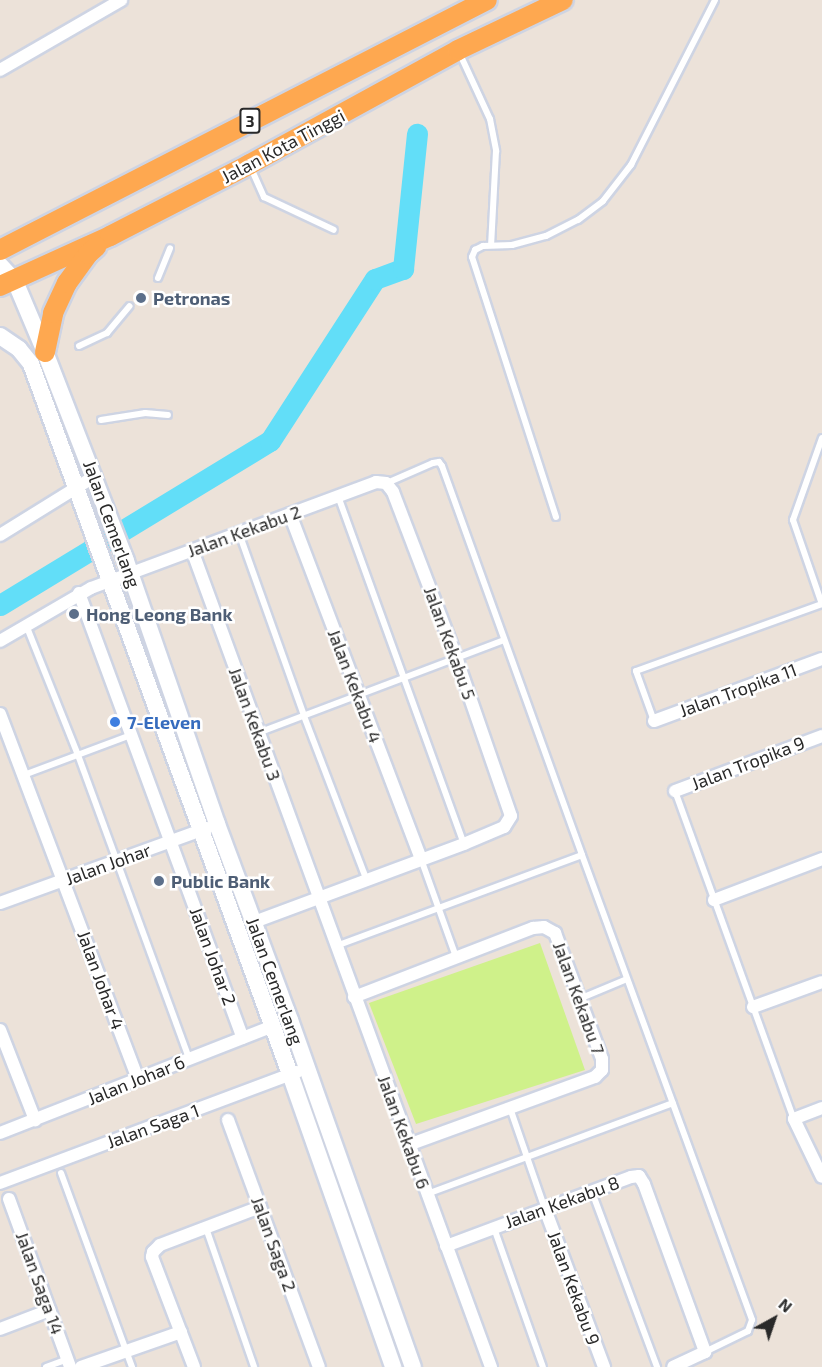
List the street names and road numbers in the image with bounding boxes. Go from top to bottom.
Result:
street label: Jalan Kota Tinggi [217,104,349,188]
road number: 3 [238,108,262,134]
street label: Jalan Cemerlang [79,457,145,591]
street label: Jalan Kekabu 2 [184,500,304,562]
street label: Jalan Kekabu 5 [420,583,480,703]
street label: Jalan Kekabu 4 [323,626,387,746]
street label: Jalan Tropika 11 [676,659,800,721]
street label: Jalan Kekabu 3 [224,664,286,784]
street label: Jalan Tropika 9 [688,731,808,795]
street label: Jalan Johar [62,839,154,889]
street label: Jalan Johar 2 [185,904,241,1008]
street label: Jalan Cemerlang [242,914,308,1048]
street label: Jalan Johar 4 [73,927,129,1033]
street label: Jalan Kekabu 7 [549,939,609,1057]
street label: Jalan Johar 6 [84,1051,188,1109]
street label: Jalan Kekabu 6 [373,1072,435,1192]
street label: Jalan Saga 1 [104,1099,202,1153]
street label: Jalan Kekabu 8 [502,1171,622,1233]
street label: Jalan Saga 2 [247,1193,301,1295]
street label: Jalan Kekabu 9 [543,1228,605,1348]
street label: Jalan Saga 14 [11,1229,69,1337]

